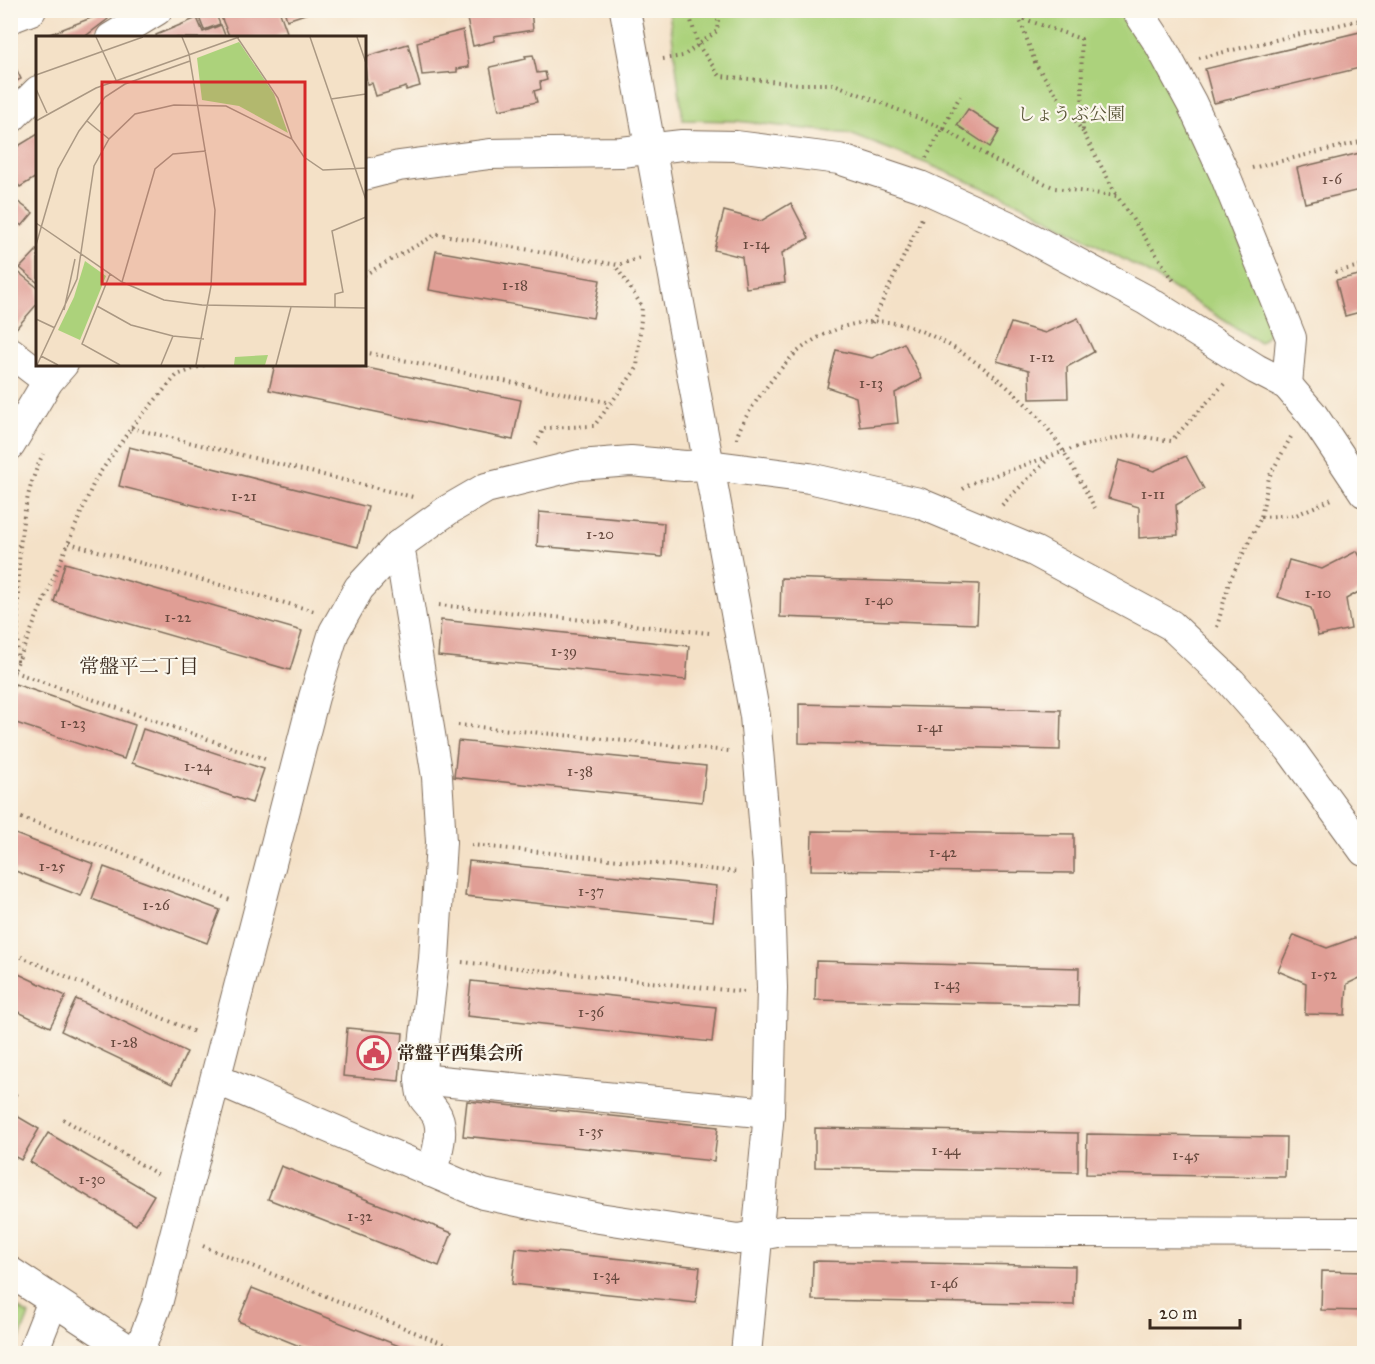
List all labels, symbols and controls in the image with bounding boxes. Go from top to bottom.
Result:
inset map [36,36,366,366]
park label: しょうぶ公園 [1017,103,1125,125]
house number: 1-6 [1322,170,1343,188]
house number: 1-14 [743,235,770,253]
house number: 1-18 [502,276,528,294]
house number: 1-12 [1029,348,1055,366]
house number: 1-13 [859,374,883,392]
house number: 1-11 [1141,485,1165,503]
house number: 1-21 [231,487,257,505]
house number: 1-20 [586,525,614,543]
house number: 1-10 [1305,584,1331,602]
house number: 1-40 [864,591,894,609]
house number: 1-22 [165,608,192,626]
house number: 1-39 [551,642,577,660]
district label: 常盤平二丁目 [79,654,199,678]
house number: 1-23 [60,714,86,732]
house number: 1-41 [917,718,943,736]
house number: 1-24 [184,757,213,775]
house number: 1-38 [567,762,593,780]
house number: 1-42 [929,843,958,861]
house number: 1-25 [39,857,65,875]
house number: 1-37 [578,882,604,900]
house number: 1-26 [142,896,171,914]
house number: 1-52 [1311,965,1338,983]
house number: 1-43 [934,975,960,993]
house number: 1-36 [578,1003,605,1021]
house number: 1-28 [110,1033,138,1051]
public building icon: 常盤平西集会所 [356,1035,392,1071]
place label: 常盤平西集会所 [397,1042,523,1064]
house number: 1-35 [578,1122,604,1140]
house number: 1-44 [932,1141,961,1159]
house number: 1-45 [1172,1146,1200,1164]
house number: 1-30 [79,1170,105,1188]
house number: 1-32 [347,1207,373,1225]
house number: 1-34 [593,1266,620,1284]
house number: 1-46 [930,1274,959,1292]
scale bar [1150,1292,1240,1330]
text: 20 m [1159,1302,1197,1324]

